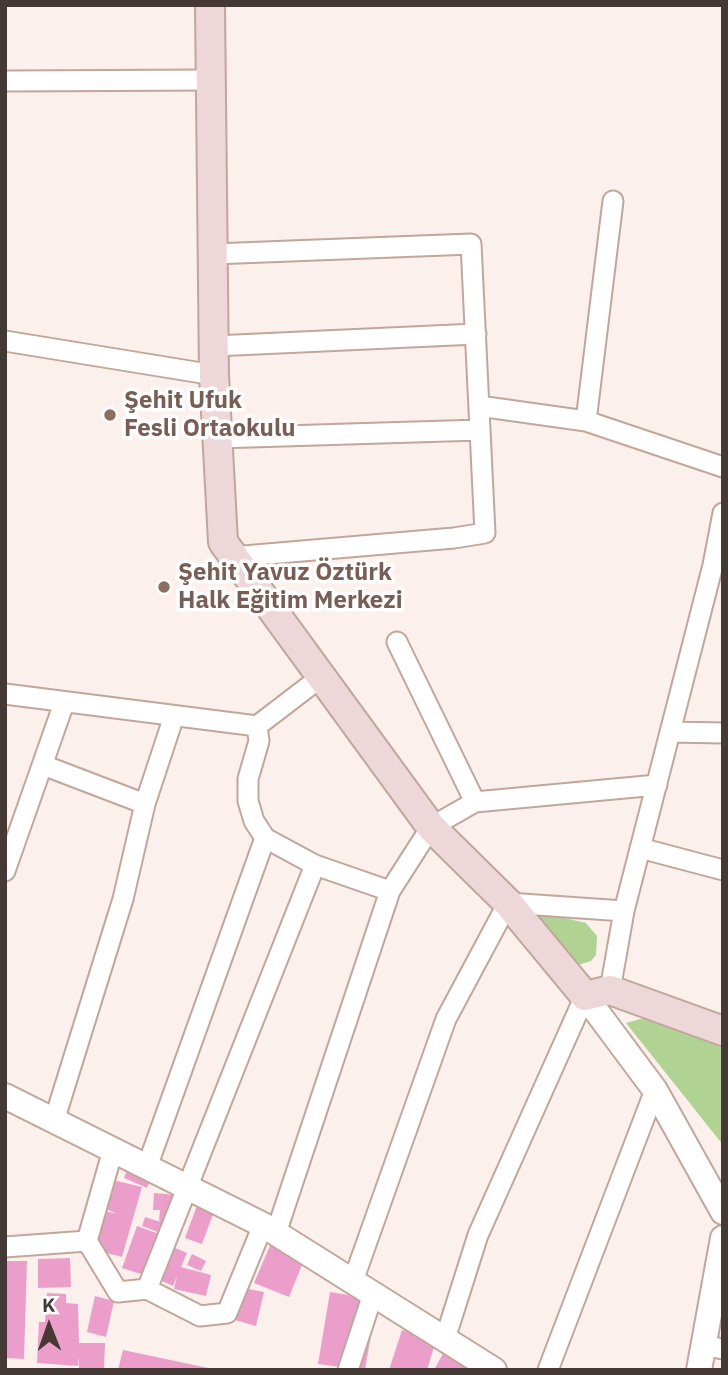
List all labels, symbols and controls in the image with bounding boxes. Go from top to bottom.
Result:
place label: Şehit Ufuk Fesli Ortaokulu [124,387,295,443]
marker: Şehit Ufuk Fesli Ortaokulu [102,407,118,423]
place label: Şehit Yavuz Öztürk Halk Eğitim Merkezi [178,559,402,615]
marker: Şehit Yavuz Öztürk Halk Eğitim Merkezi [156,579,172,595]
north arrow [14,1291,84,1361]
text: K [42,1293,55,1317]

